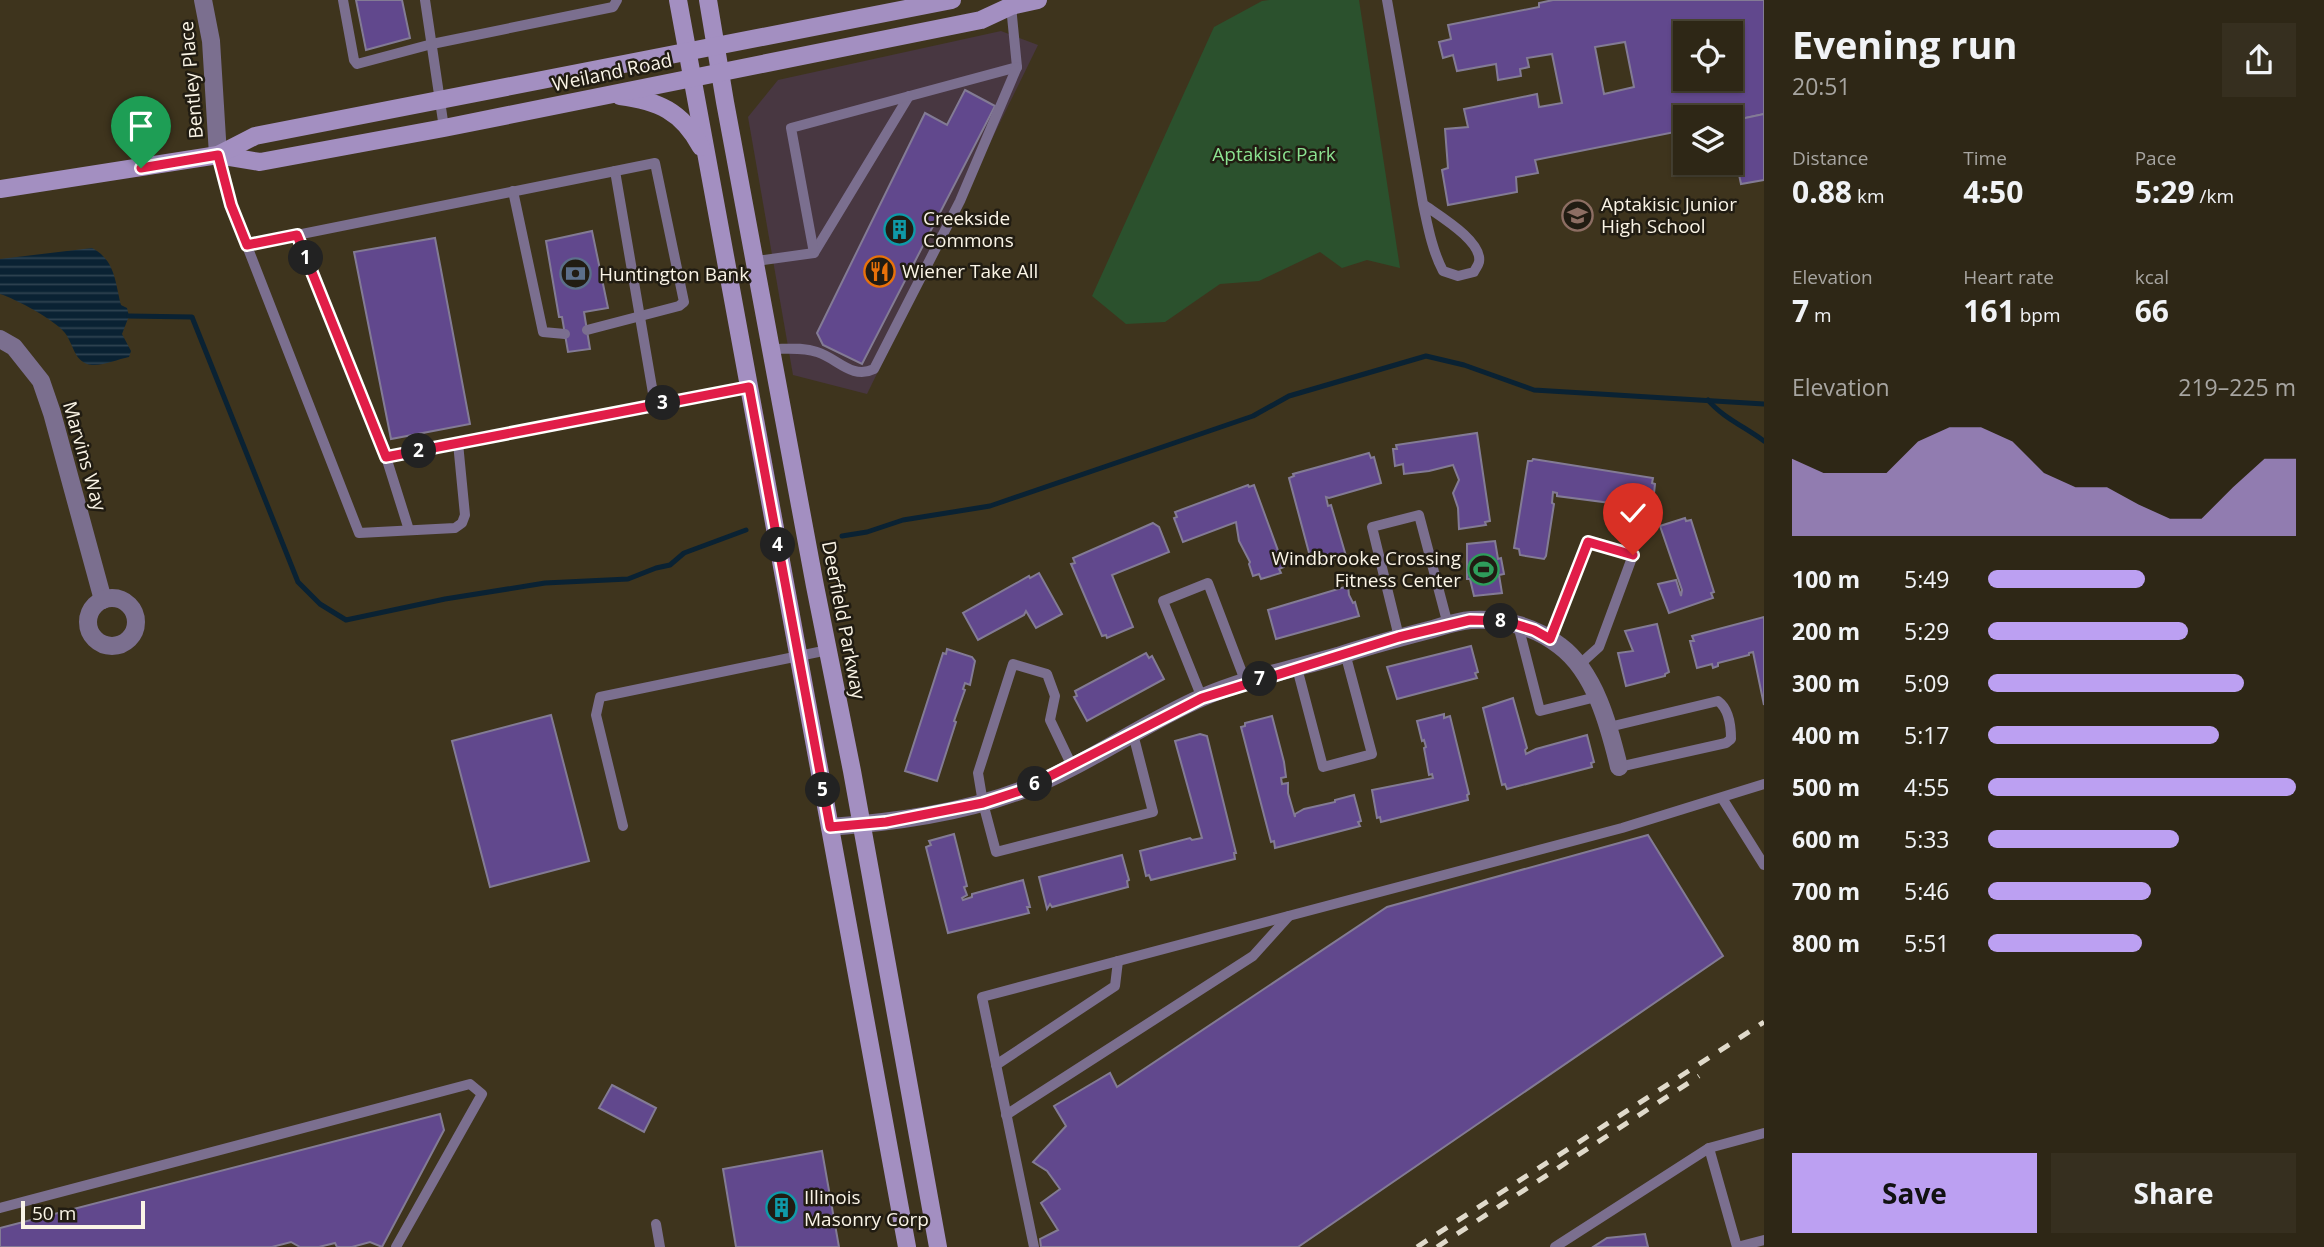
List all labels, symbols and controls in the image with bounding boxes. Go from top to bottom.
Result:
text: Evening run [1792,18,2017,70]
street label: Bentley Place [173,20,209,140]
map controls [1673,21,1743,175]
button: locate [1673,21,1743,91]
button: share [2222,23,2296,97]
street label: Weiland Road [550,47,674,97]
text: 20:51 [1792,70,1851,102]
pin [111,96,171,168]
button: layers [1673,105,1743,175]
icon: arrive [122,107,160,145]
park label: Aptakisic Park [1212,141,1336,167]
text: Distance [1792,145,1868,171]
text: Time [1963,145,2007,171]
text: Pace [2135,145,2176,171]
text: 0.88 [1792,171,1852,212]
text: 4:50 [1963,171,2023,212]
text: 5:29 [2135,171,2195,212]
text: km [1852,183,1885,209]
text: /km [2195,183,2234,209]
place label: Aptakisic Junior High School [1601,191,1737,239]
school or university icon: Aptakisic Junior High School [1561,198,1595,232]
place label: Creekside Commons [923,205,1014,253]
building icon: Creekside Commons [883,212,917,246]
pin: 1 [288,240,324,276]
text: 1 [300,244,311,270]
restaurant icon: Wiener Take All [862,254,896,288]
bank icon: Huntington Bank [559,257,593,291]
place label: Wiener Take All [902,258,1038,284]
place label: Huntington Bank [599,261,749,287]
text: Elevation [1792,264,1873,290]
text: Heart rate [1963,264,2054,290]
text: kcal [2135,264,2169,290]
text: 7 [1792,290,1809,331]
text: 161 [1963,290,2015,331]
text: 66 [2135,290,2169,331]
text: m [1809,302,1832,328]
text: bpm [2015,302,2061,328]
text: Elevation [1792,371,1890,403]
text: 219–225 m [2178,371,2296,403]
pin: 3 [646,386,680,420]
text: 3 [657,389,668,415]
street label: Marvins Way [57,398,113,514]
pin: 2 [402,434,436,468]
text: 2 [413,437,424,463]
pin [1603,483,1663,555]
icon: check [1614,494,1652,532]
pin: 4 [760,528,796,562]
text: 4 [772,531,783,557]
street label: Deerfield Parkway [816,539,872,702]
place label: Windbrooke Crossing Fitness Center [1272,545,1461,593]
sports icon: Windbrooke Crossing Fitness Center [1467,552,1501,586]
text: 100 m [1792,563,1860,595]
text: 5:49 [1904,563,1950,595]
pin: 8 [1484,604,1518,638]
text: 8 [1495,607,1506,633]
text: 200 m [1792,615,1860,647]
text: 5:29 [1904,615,1950,647]
pin: 7 [1242,662,1278,696]
text: 7 [1254,665,1265,691]
text: 300 m [1792,667,1860,699]
text: 5:09 [1904,667,1950,699]
text: 400 m [1792,719,1860,751]
text: 5:17 [1904,719,1950,751]
pin: 6 [1018,766,1052,802]
text: 6 [1029,770,1040,796]
text: 500 m [1792,771,1860,803]
text: 4:55 [1904,771,1950,803]
pin: 5 [806,772,840,808]
text: 5 [817,776,828,802]
text: 600 m [1792,823,1860,855]
text: 5:33 [1904,823,1950,855]
text: 700 m [1792,875,1860,907]
text: 5:46 [1904,875,1950,907]
text: 800 m [1792,927,1860,959]
text: 5:51 [1904,927,1950,959]
button: Save [1792,1153,2037,1233]
button: Share [2051,1153,2296,1233]
place label: Illinois Masonry Corp [804,1184,929,1232]
building icon: Illinois Masonry Corp [764,1191,798,1225]
scale bar [21,1198,145,1230]
text: 50 m [32,1200,76,1226]

